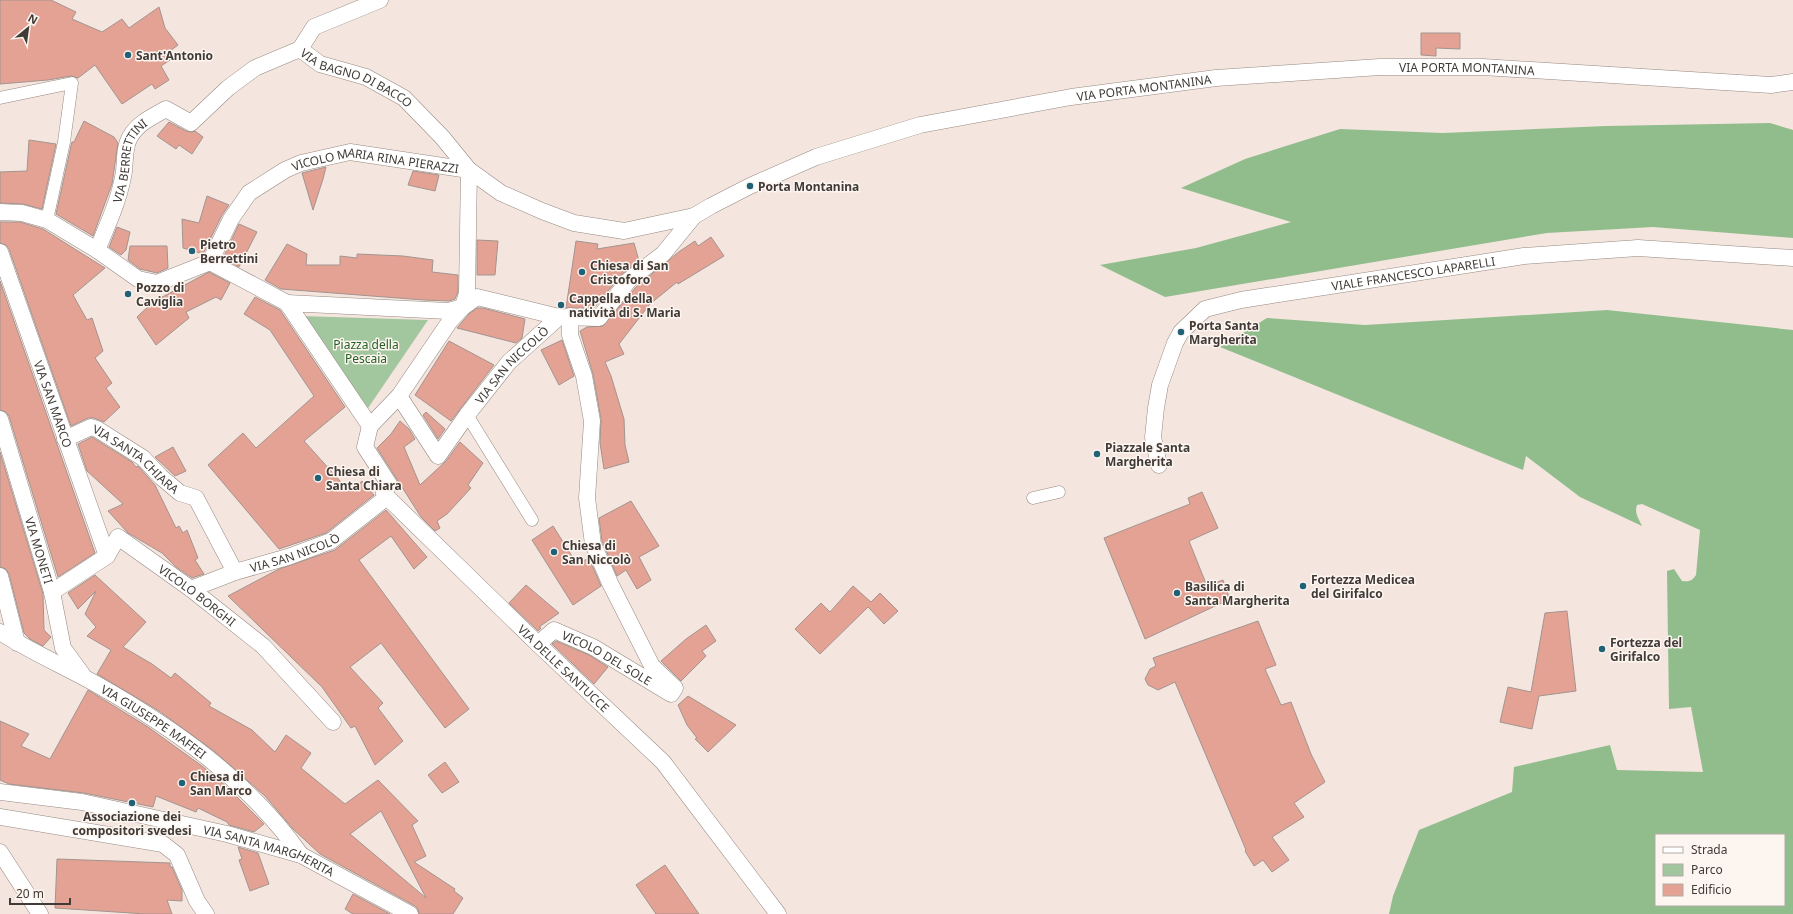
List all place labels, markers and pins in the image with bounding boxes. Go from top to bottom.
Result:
place label: Sant'Antonio [136,47,213,64]
marker: Sant'Antonio [123,50,133,60]
place label: Porta Montanina [758,178,859,195]
marker: Porta Montanina [745,181,755,191]
place label: Pietro Berrettini [200,236,258,267]
marker: Pietro Berrettini [187,246,197,256]
place label: Chiesa di San Cristoforo [590,257,668,288]
marker: Chiesa di San Cristoforo [577,267,587,277]
place label: Pozzo di Caviglia [136,279,184,310]
marker: Pozzo di Caviglia [123,289,133,299]
place label: Cappella della natività di S. Maria [569,290,681,321]
marker: Cappella della natività di S. Maria [556,300,566,310]
place label: Porta Santa Margherita [1189,317,1259,348]
marker: Porta Santa Margherita [1176,327,1186,337]
place label: Piazzale Santa Margherita [1105,439,1190,470]
marker: Piazzale Santa Margherita [1092,449,1102,459]
place label: Chiesa di Santa Chiara [326,463,402,494]
marker: Chiesa di Santa Chiara [313,473,323,483]
place label: Chiesa di San Niccolò [562,537,631,568]
marker: Chiesa di San Niccolò [549,547,559,557]
place label: Fortezza Medicea del Girifalco [1311,571,1415,602]
place label: Basilica di Santa Margherita [1185,578,1290,609]
marker: Fortezza Medicea del Girifalco [1298,581,1308,591]
marker: Basilica di Santa Margherita [1172,588,1182,598]
place label: Fortezza del Girifalco [1610,634,1682,665]
marker: Fortezza del Girifalco [1597,644,1607,654]
place label: Chiesa di San Marco [190,768,252,799]
marker: Chiesa di San Marco [177,778,187,788]
marker: Associazione dei compositori svedesi [127,798,137,808]
place label: Associazione dei compositori svedesi [72,808,192,839]

